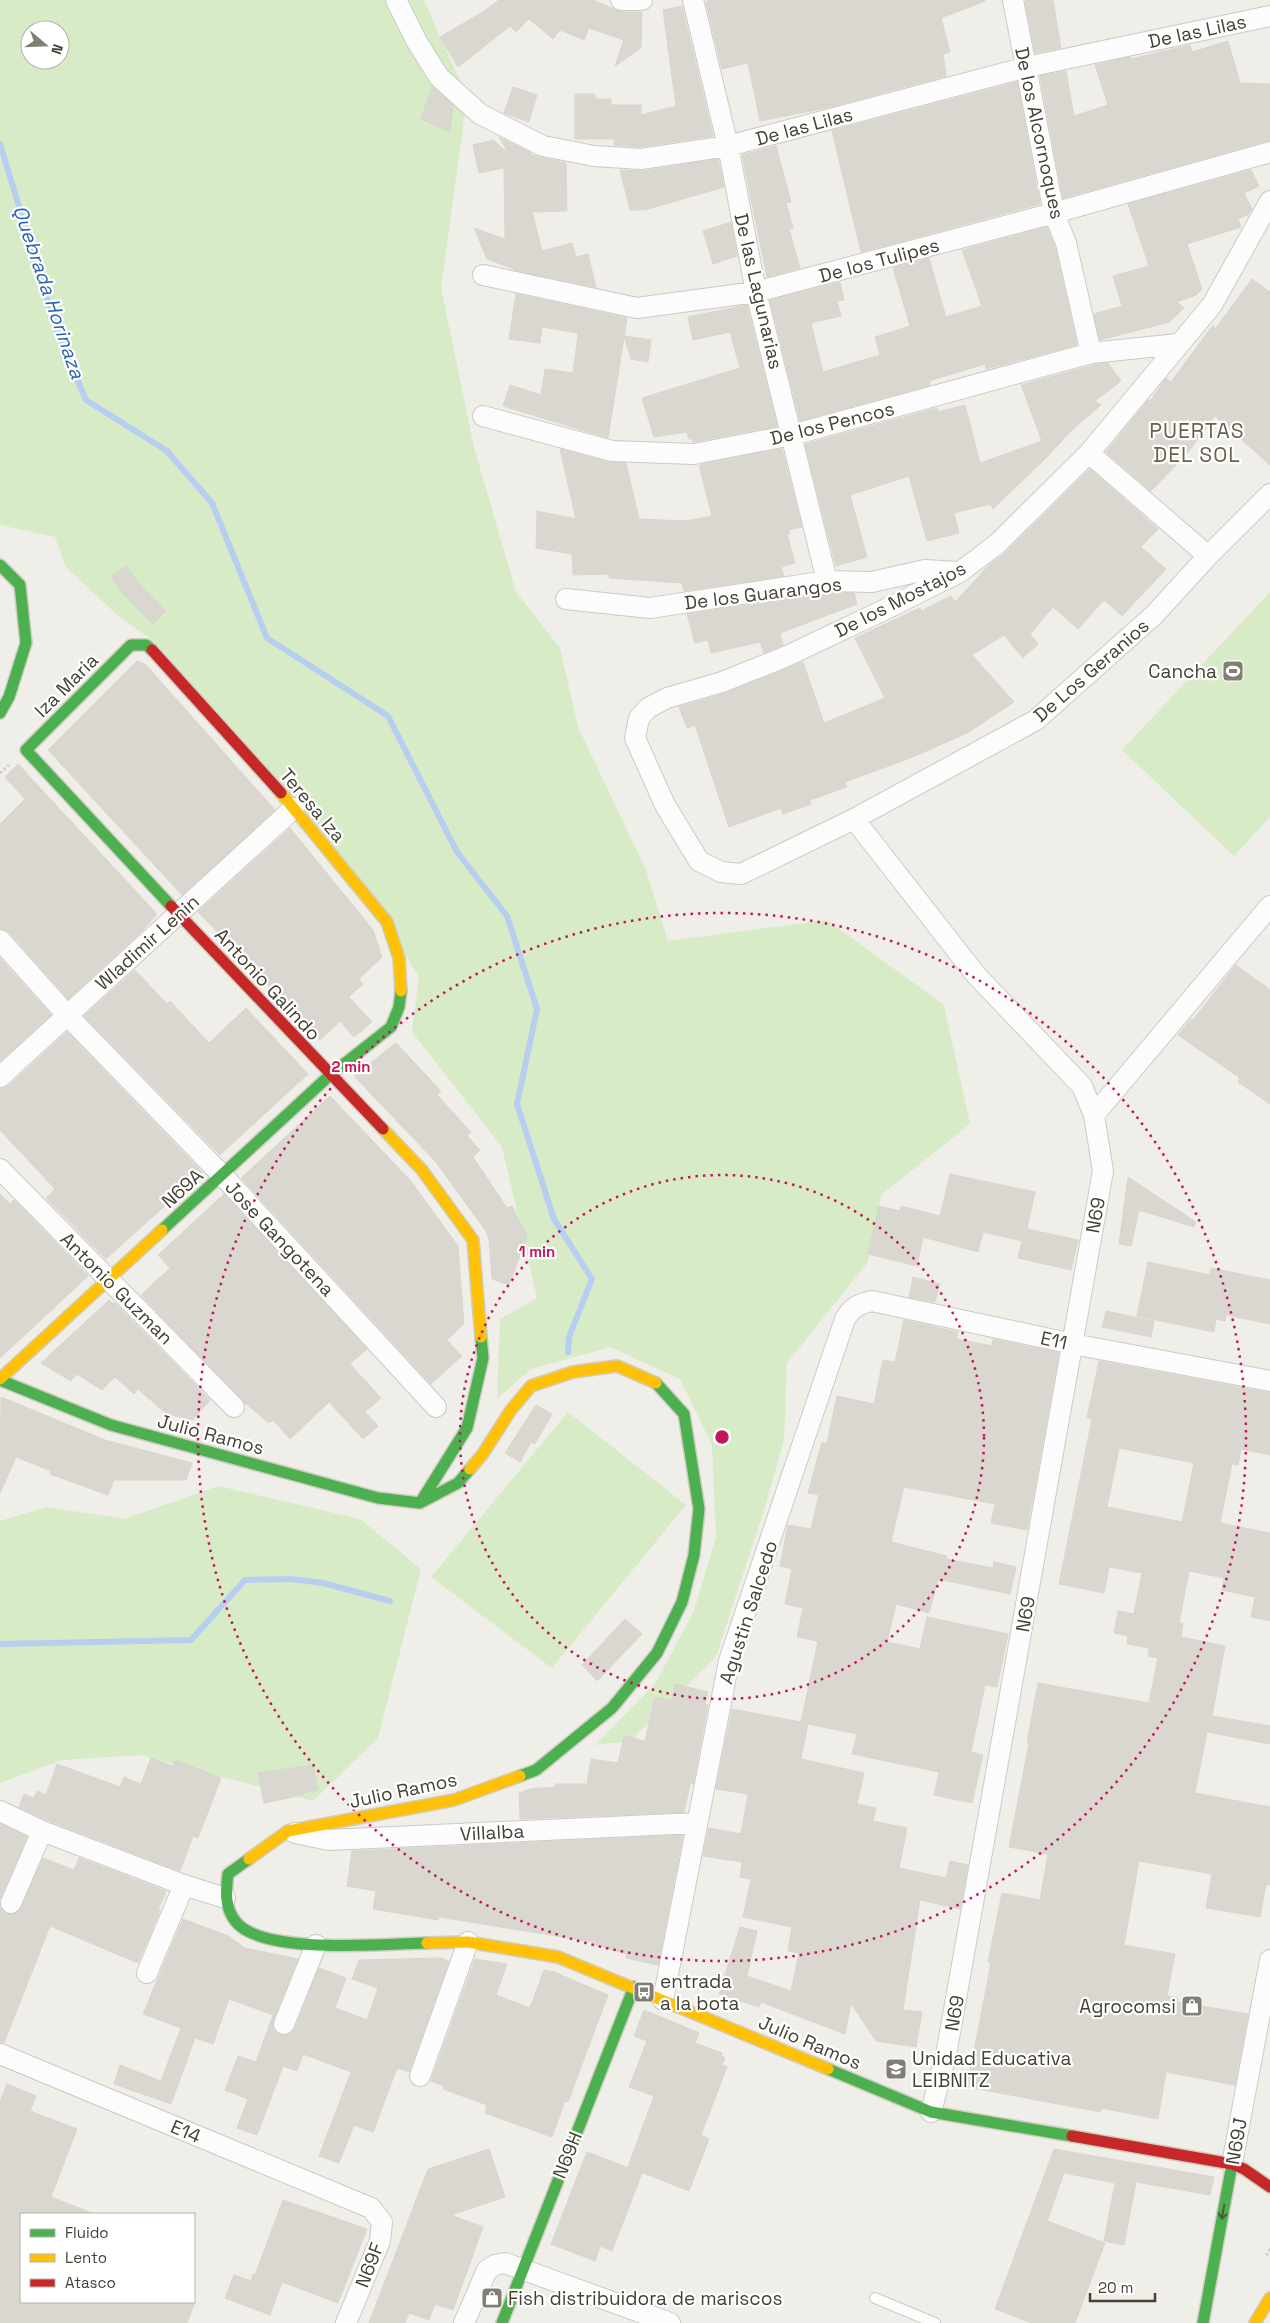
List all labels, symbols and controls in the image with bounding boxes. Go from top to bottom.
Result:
street label: De las Lilas [1146,9,1248,54]
north arrow [20,20,70,70]
text: N [47,42,67,57]
street label: De los Alcornoques [1009,45,1070,221]
street label: De las Lilas [753,102,856,151]
water label: Quebrada Horinaza [7,202,91,383]
street label: De las Lagunarias [728,211,789,372]
street label: De los Tulipes [816,232,942,289]
street label: De los Pencos [767,396,897,451]
district label: PUERTAS DEL SOL [1149,417,1245,468]
street label: De los Mostajos [830,556,970,643]
street label: De los Guarangos [683,571,843,616]
street label: De Los Geranios [1028,613,1154,727]
street label: Iza Maria [29,648,104,723]
place label: Cancha [1148,659,1217,684]
sports icon: Cancha [1221,659,1245,683]
street label: Teresa Iza [274,763,351,848]
street label: Wladimir Lenin [90,889,205,996]
street label: Antonio Galindo [209,923,326,1046]
text: 2 min [332,1057,370,1076]
street label: N69A [156,1163,208,1214]
street label: Jose Gangotena [219,1175,340,1302]
street label: N69 [1080,1195,1111,1235]
street label: Antonio Guzman [55,1227,178,1350]
text: 1 min [519,1242,555,1261]
street label: E11 [1038,1325,1070,1355]
street label: Julio Ramos [155,1408,267,1461]
centre of rings [713,1428,731,1446]
street label: Agustin Salcedo [714,1537,783,1687]
street label: N69 [1010,1594,1041,1634]
street label: Julio Ramos [347,1767,459,1814]
street label: Villalba [459,1818,525,1847]
place label: entrada a la bota [660,1969,740,2016]
bus stop icon: entrada a la bota [632,1980,656,2004]
street label: N69 [939,1993,970,2033]
place label: Agrocomsi [1079,1994,1176,2019]
shop icon: Agrocomsi [1180,1994,1204,2018]
street label: Julio Ramos [755,2010,865,2075]
place label: Unidad Educativa LEIBNITZ [912,2046,1072,2093]
school or university icon: Unidad Educativa LEIBNITZ [884,2057,908,2081]
street label: E14 [167,2114,205,2149]
street label: N69J [1220,2116,1253,2166]
street label: N69H [547,2128,588,2182]
one-way arrow [1218,2204,1228,2220]
legend [20,2213,195,2303]
text: Fluido [65,2223,109,2242]
street label: N69F [350,2239,389,2291]
text: Lento [65,2248,107,2267]
scale bar [1090,2270,1155,2302]
text: Atasco [65,2273,116,2292]
text: 20 m [1098,2278,1133,2297]
shop icon: Fish distribuidora de mariscos [480,2286,504,2310]
place label: Fish distribuidora de mariscos [508,2286,782,2311]

